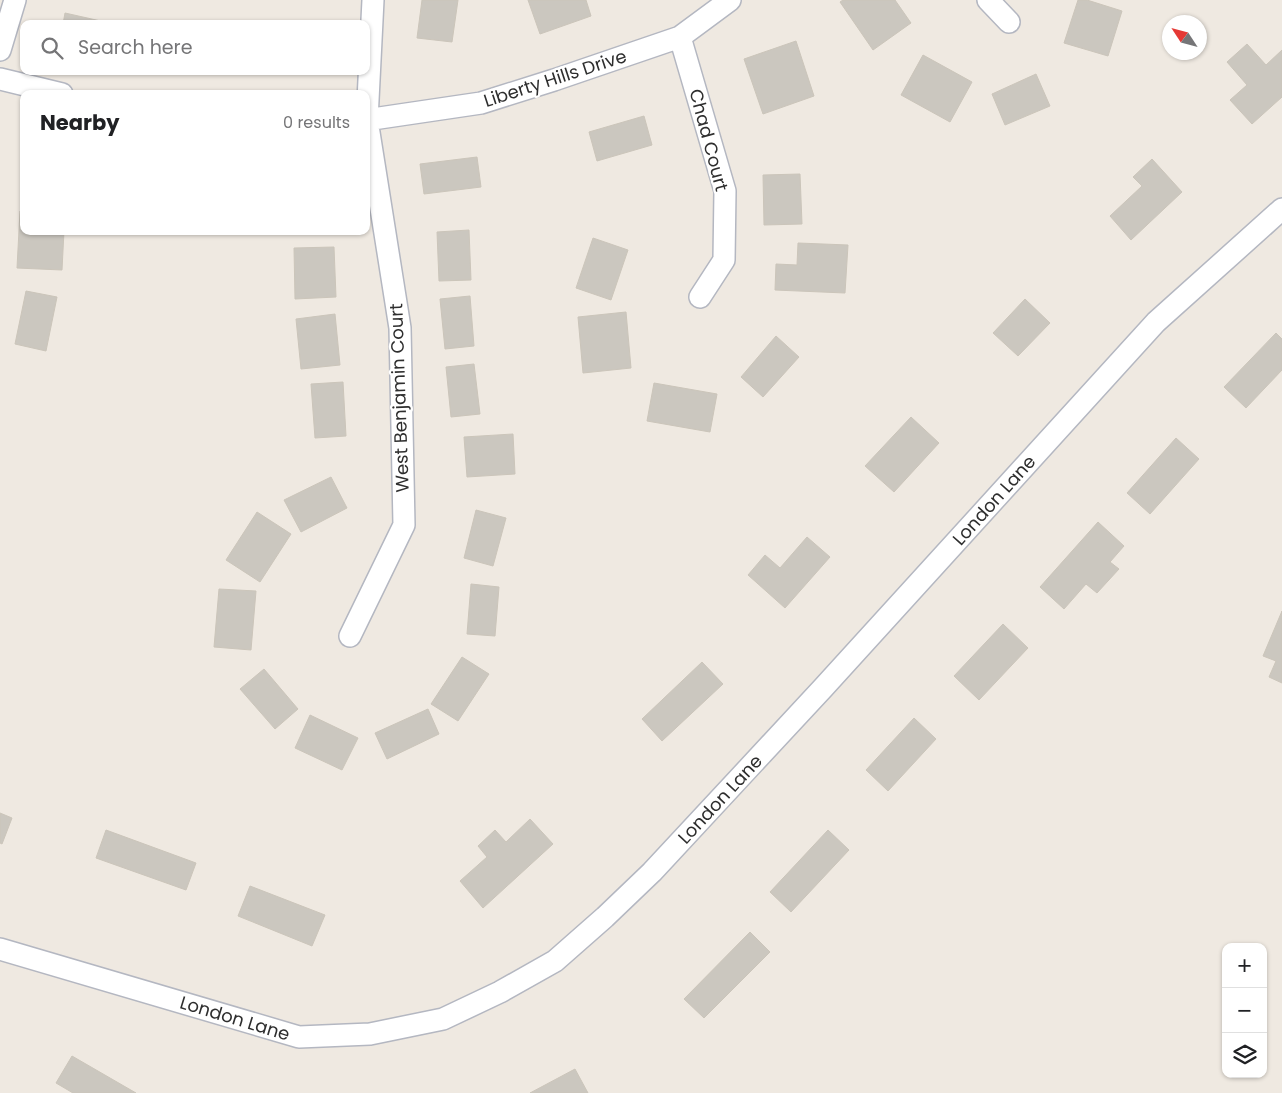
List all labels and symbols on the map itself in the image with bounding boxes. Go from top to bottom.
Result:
north arrow [1162,15,1207,60]
street label: Liberty Hills Drive [480,43,630,113]
street label: Chad Court [683,86,735,194]
street label: West Benjamin Court [383,303,415,493]
street label: London Lane [947,449,1041,551]
street label: London Lane [672,749,768,849]
street label: London Lane [177,989,293,1047]

